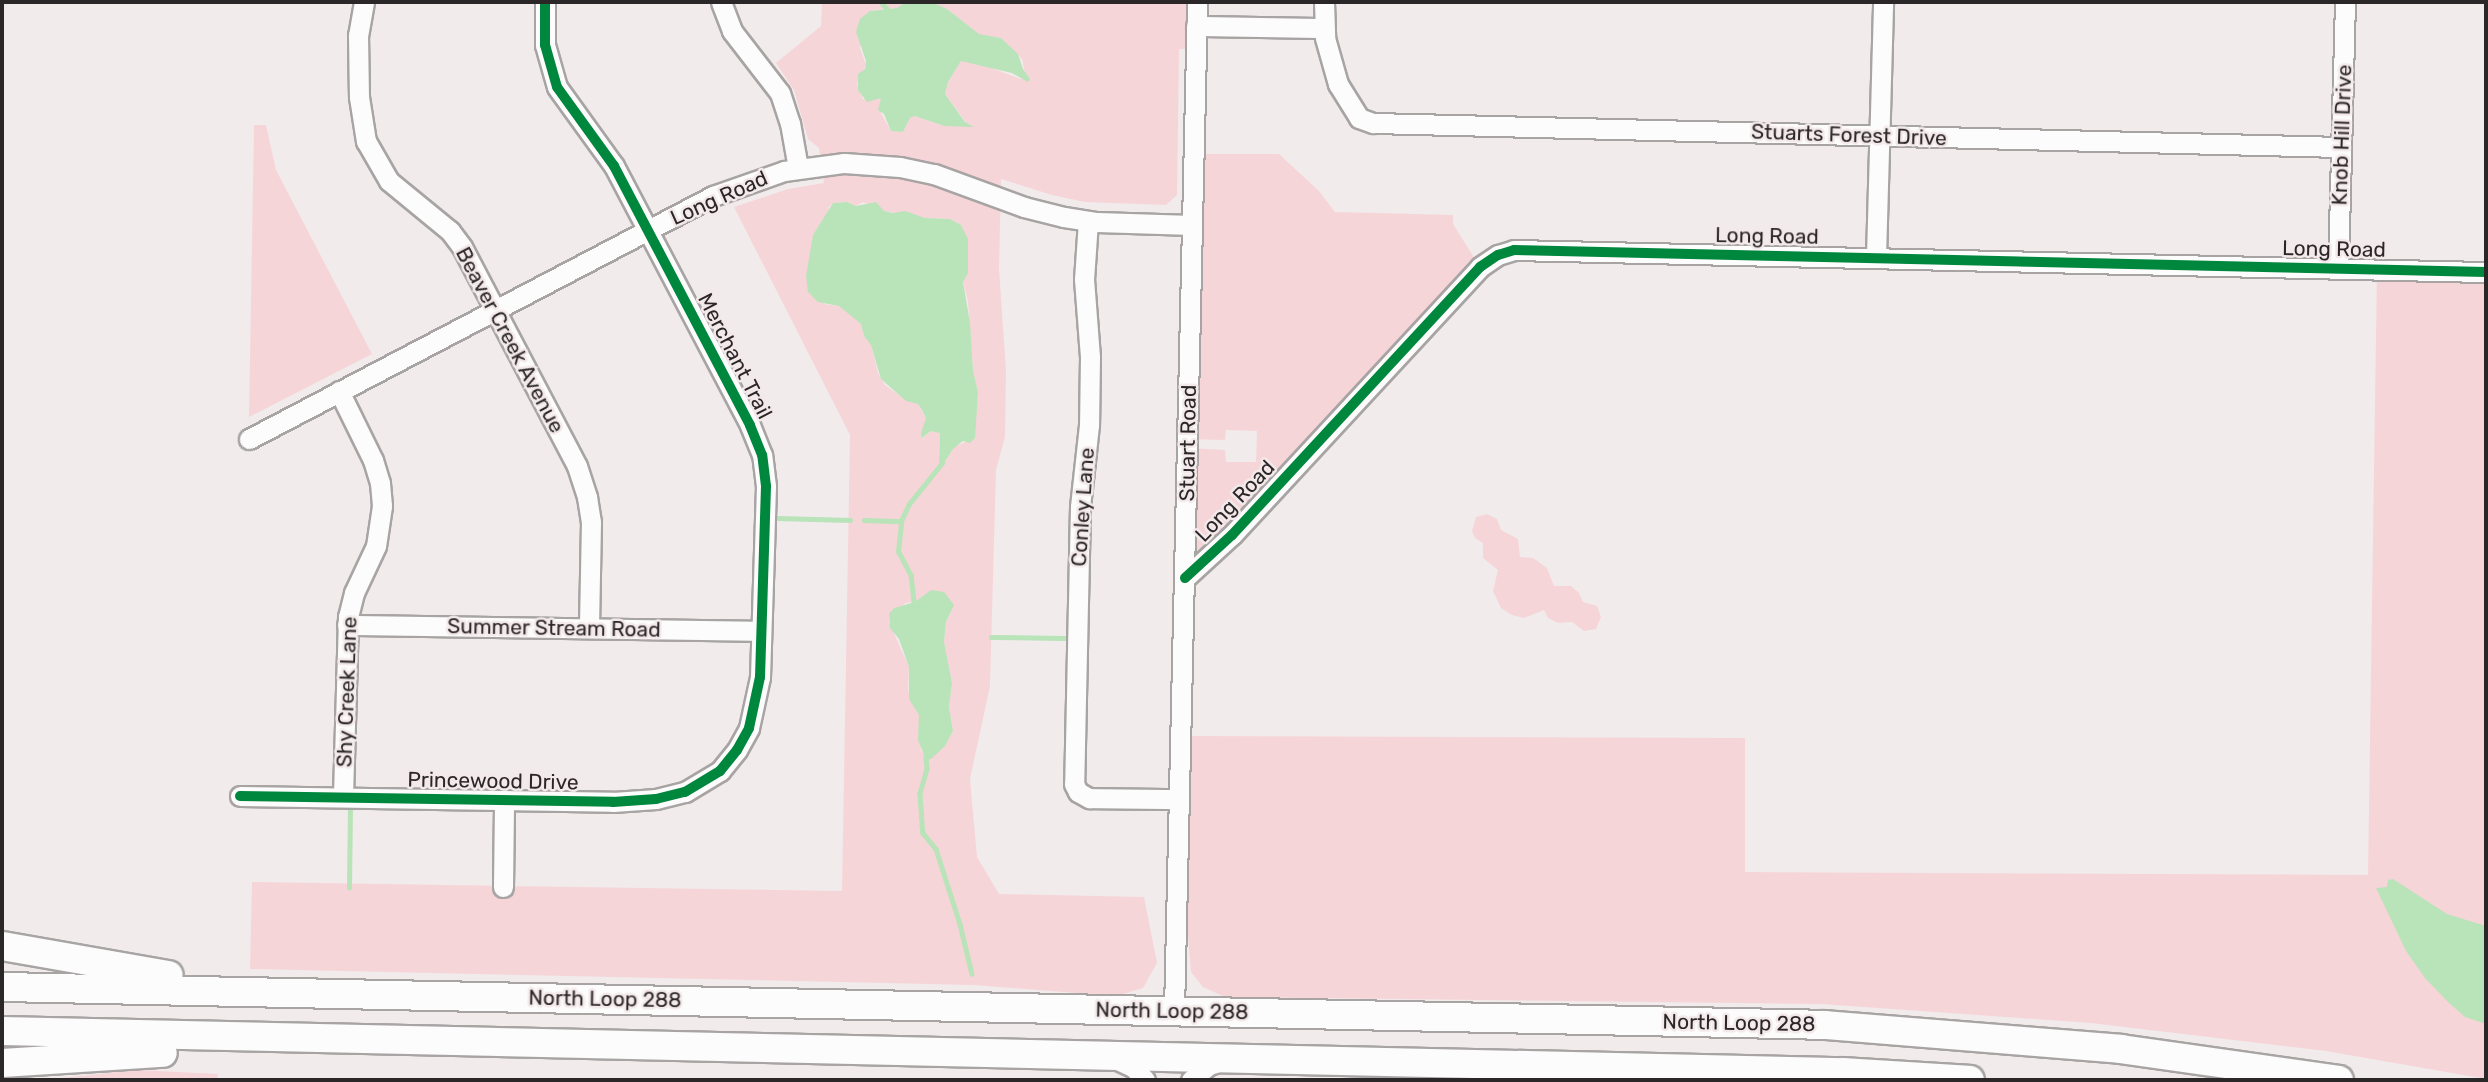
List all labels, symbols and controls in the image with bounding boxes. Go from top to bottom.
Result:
street label: Knob Hill Drive [2327,64,2357,206]
street label: Stuarts Forest Drive [1751,119,1947,151]
street label: Long Road [666,165,772,231]
street label: Long Road [1715,222,1819,250]
street label: Long Road [2282,235,2386,263]
street label: Beaver Creek Avenue [450,242,570,438]
street label: Merchant Trail [692,289,778,423]
street label: Stuart Road [1174,384,1202,502]
street label: Conley Lane [1066,446,1100,568]
street label: Long Road [1190,455,1280,547]
street label: Summer Stream Road [447,614,661,642]
street label: Shy Creek Lane [332,616,362,768]
street label: Princewood Drive [407,767,579,795]
street label: North Loop 288 [528,985,682,1013]
street label: North Loop 288 [1095,997,1249,1025]
street label: North Loop 288 [1662,1009,1816,1037]

